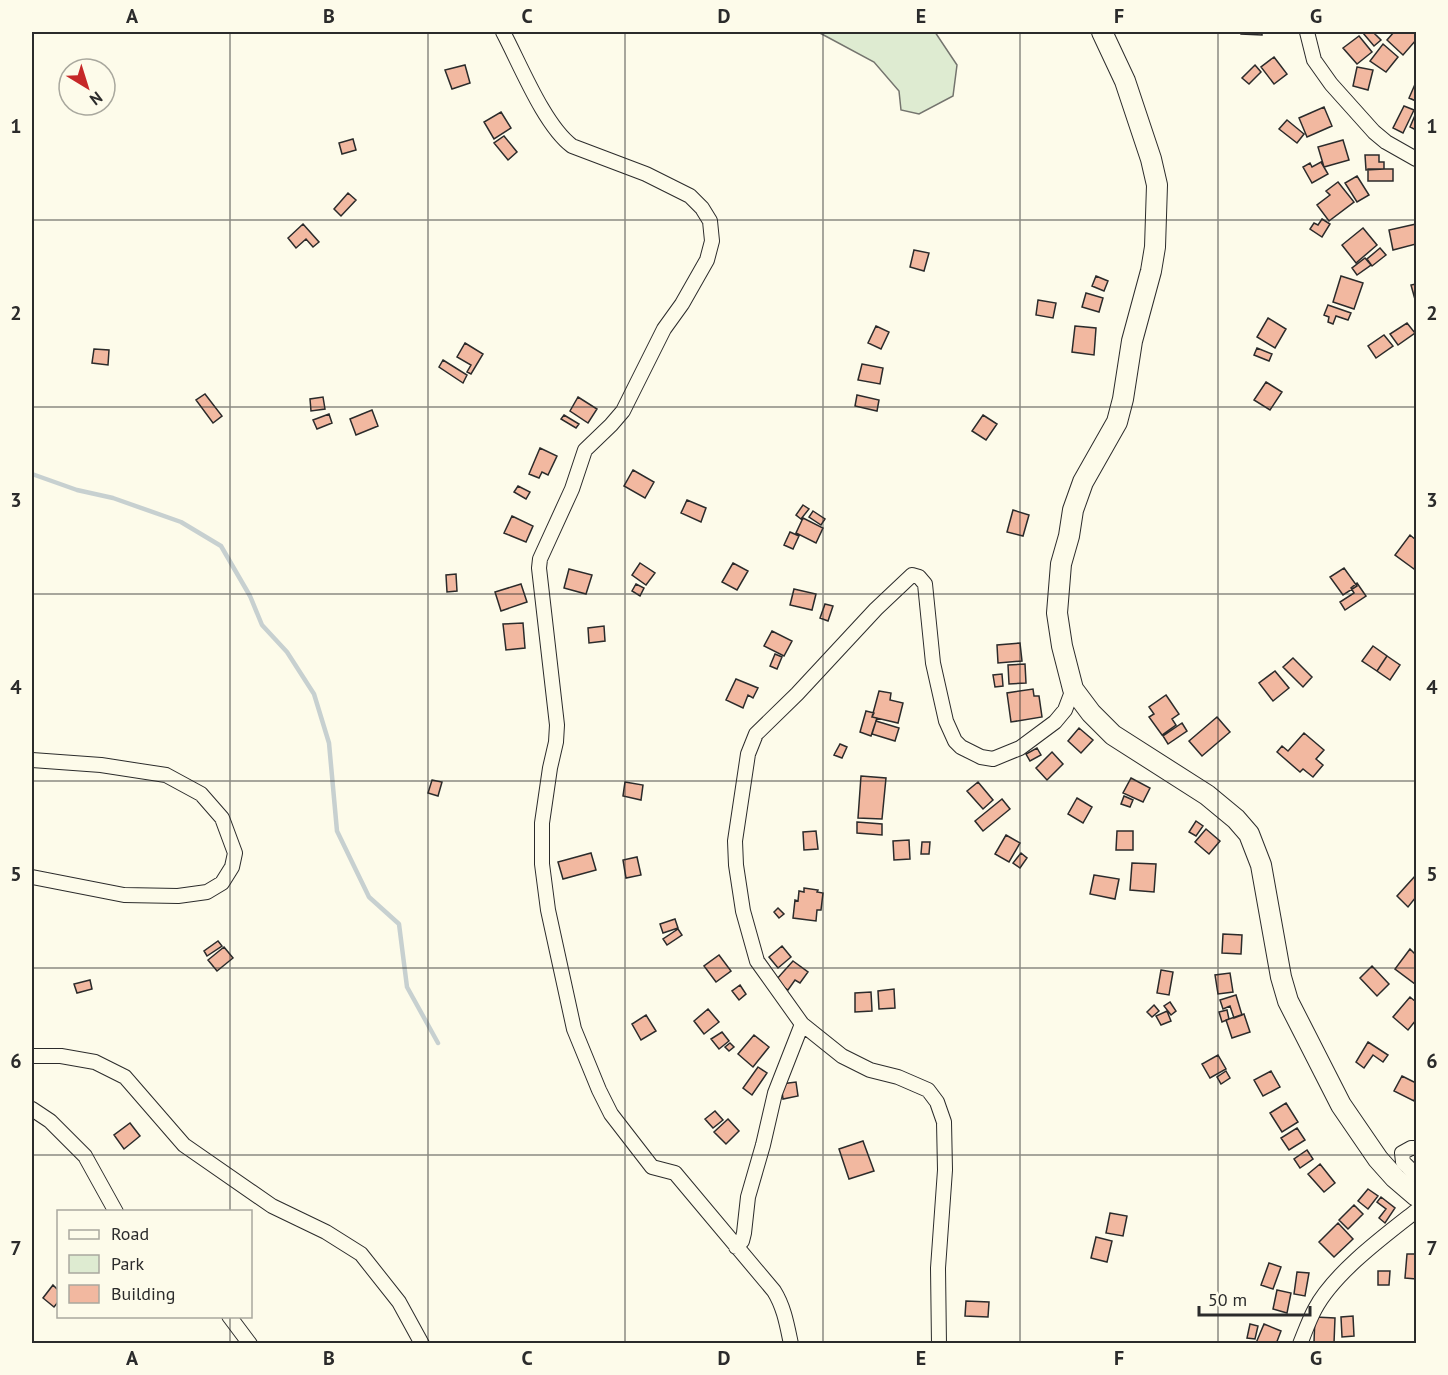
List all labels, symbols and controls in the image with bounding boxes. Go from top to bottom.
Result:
text: A [126,3,139,29]
text: B [323,3,335,29]
text: C [521,3,533,29]
text: D [718,3,731,29]
text: E [916,3,926,29]
text: F [1114,3,1124,29]
text: G [1310,3,1322,29]
north arrow [57,57,117,117]
text: N [86,88,107,110]
text: 1 [10,113,22,139]
text: 1 [1426,113,1438,139]
text: 2 [10,300,22,326]
text: 2 [1426,300,1438,326]
text: 3 [10,487,22,513]
text: 3 [1426,487,1438,513]
text: 4 [10,674,22,700]
text: 4 [1426,674,1438,700]
text: 5 [10,861,22,887]
text: 5 [1426,861,1438,887]
text: 6 [10,1048,22,1074]
text: 6 [1426,1048,1438,1074]
legend [57,1210,252,1318]
text: Road [111,1222,149,1245]
text: 7 [10,1235,22,1261]
text: 7 [1426,1235,1438,1261]
text: Park [111,1252,144,1275]
scale bar [1199,1279,1310,1317]
text: Building [111,1282,175,1305]
text: 50 m [1208,1288,1247,1311]
text: A [126,1345,139,1371]
text: B [323,1345,335,1371]
text: C [521,1345,533,1371]
text: D [718,1345,731,1371]
text: E [916,1345,926,1371]
text: F [1114,1345,1124,1371]
text: G [1310,1345,1322,1371]

